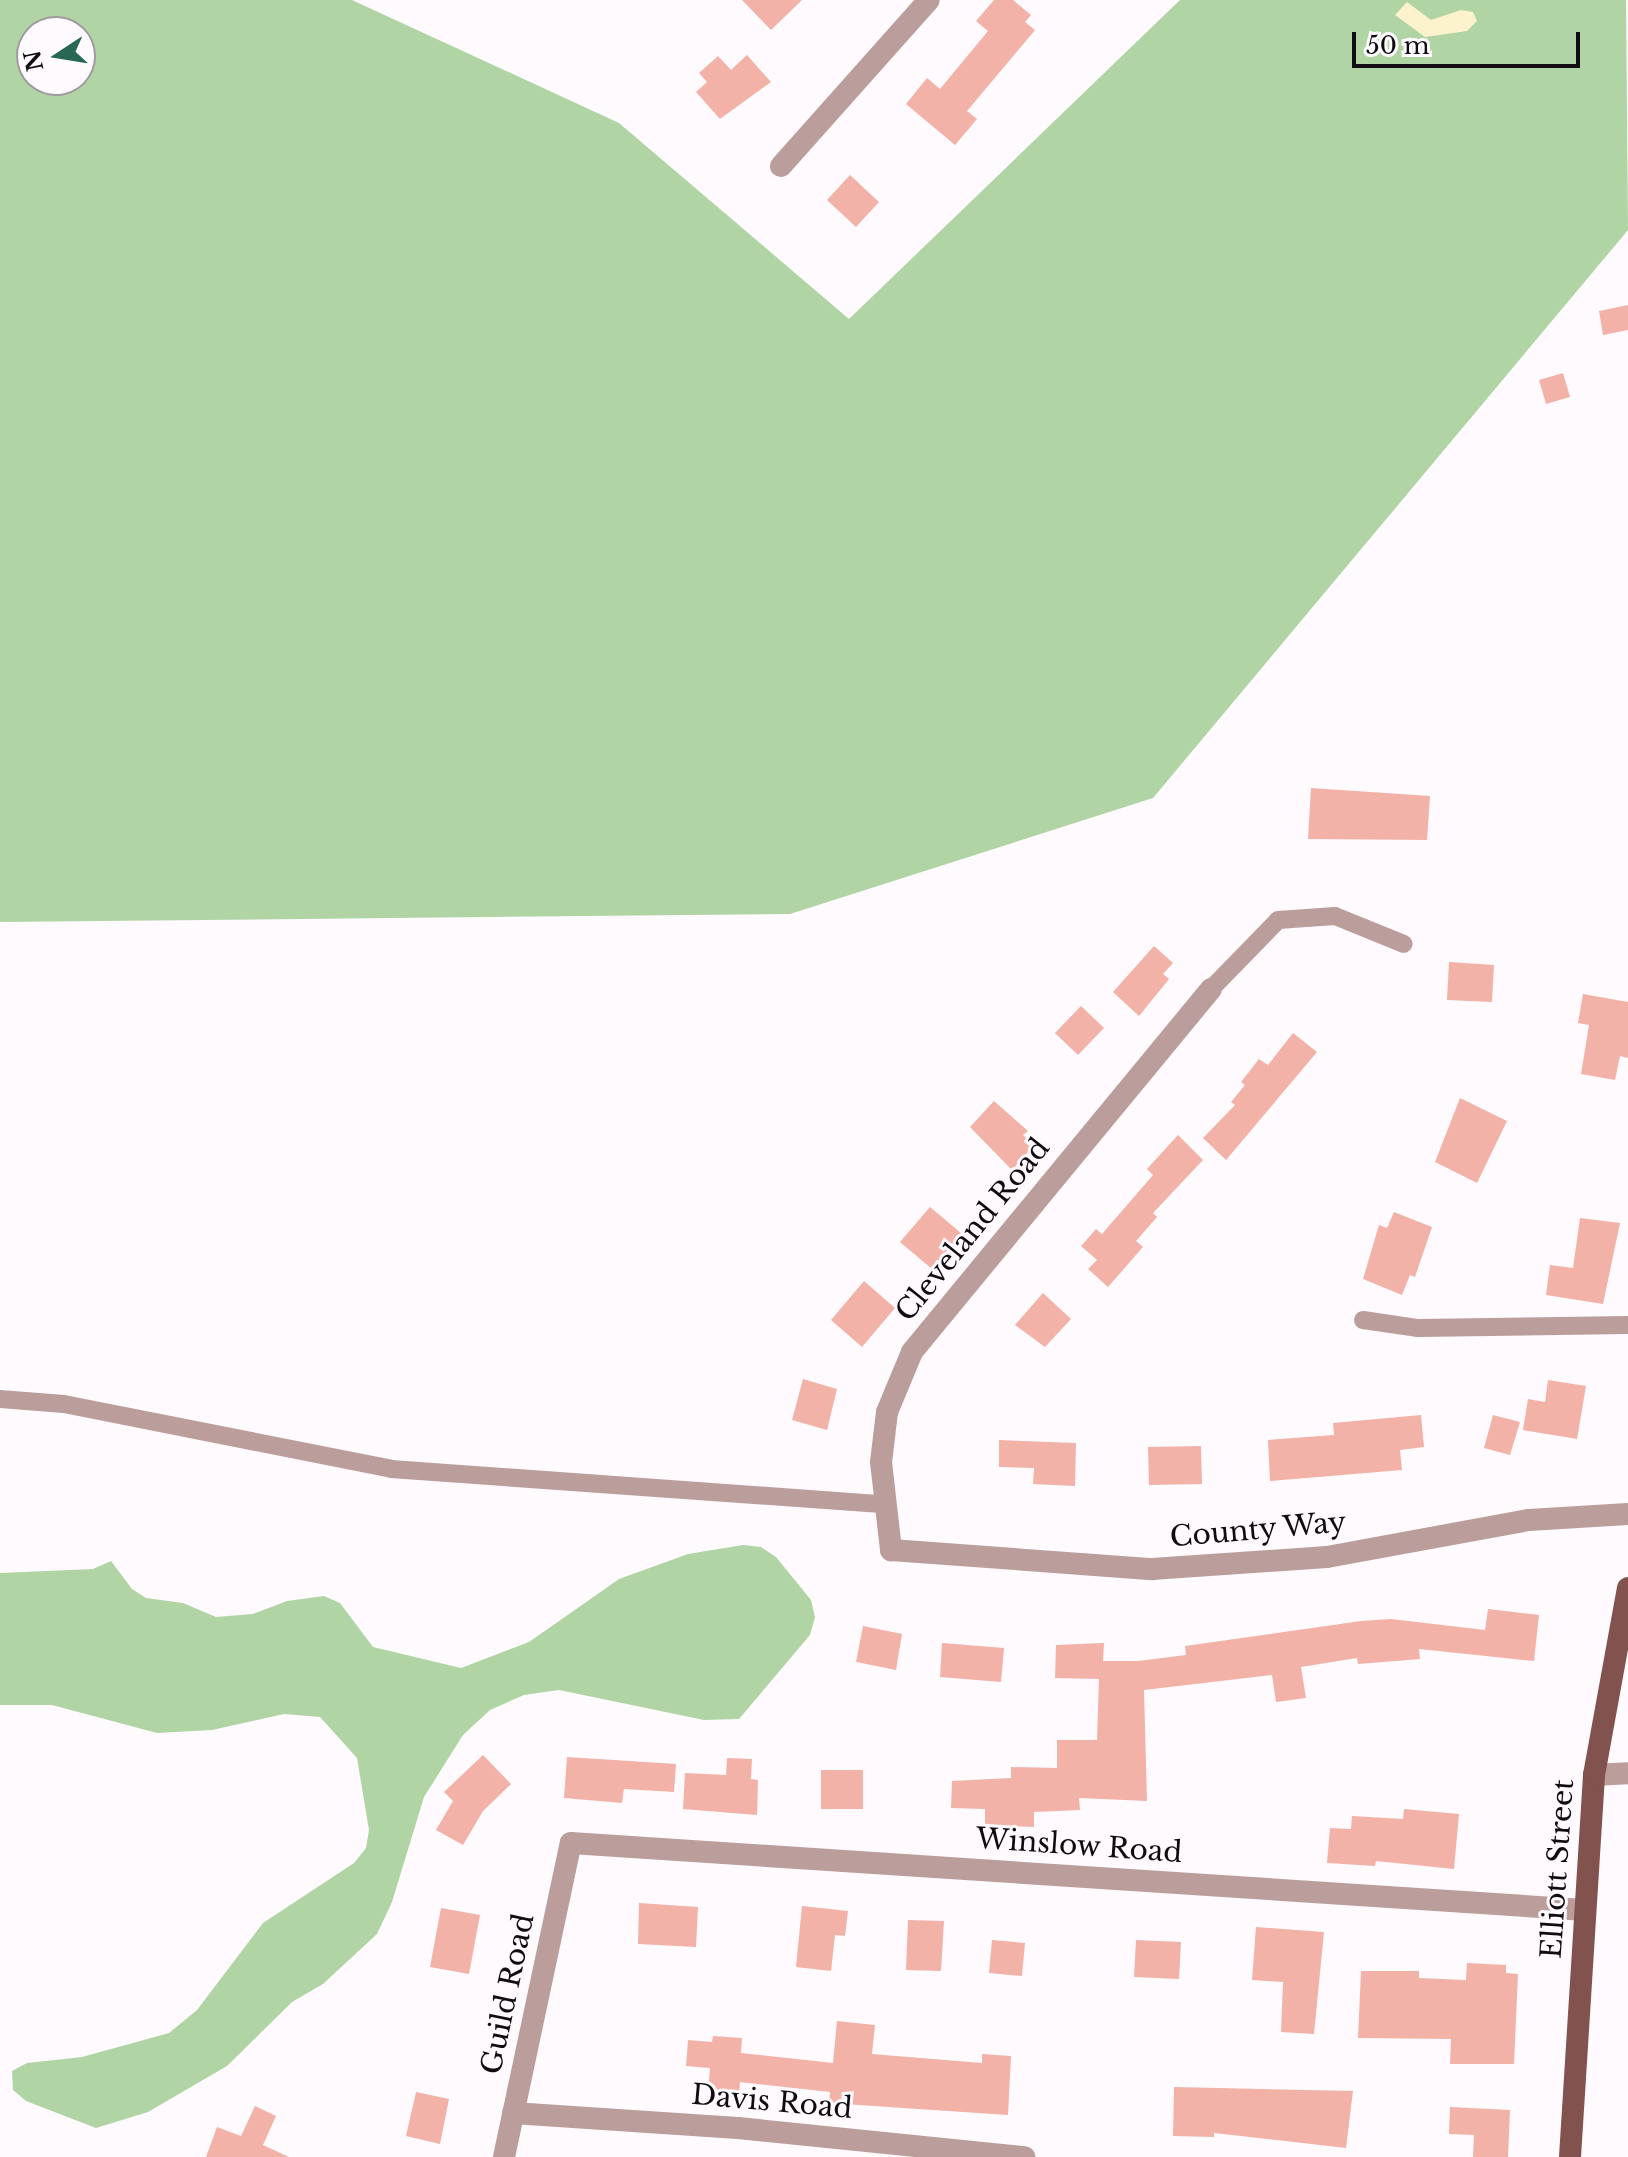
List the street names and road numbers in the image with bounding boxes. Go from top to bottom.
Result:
street label: Cleveland Road [889,1132,1057,1328]
street label: County Way [1168,1505,1348,1555]
street label: Elliott Street [1535,1778,1581,1960]
street label: Winslow Road [974,1822,1184,1870]
street label: Guild Road [475,1911,541,2077]
street label: Davis Road [690,2078,854,2126]

